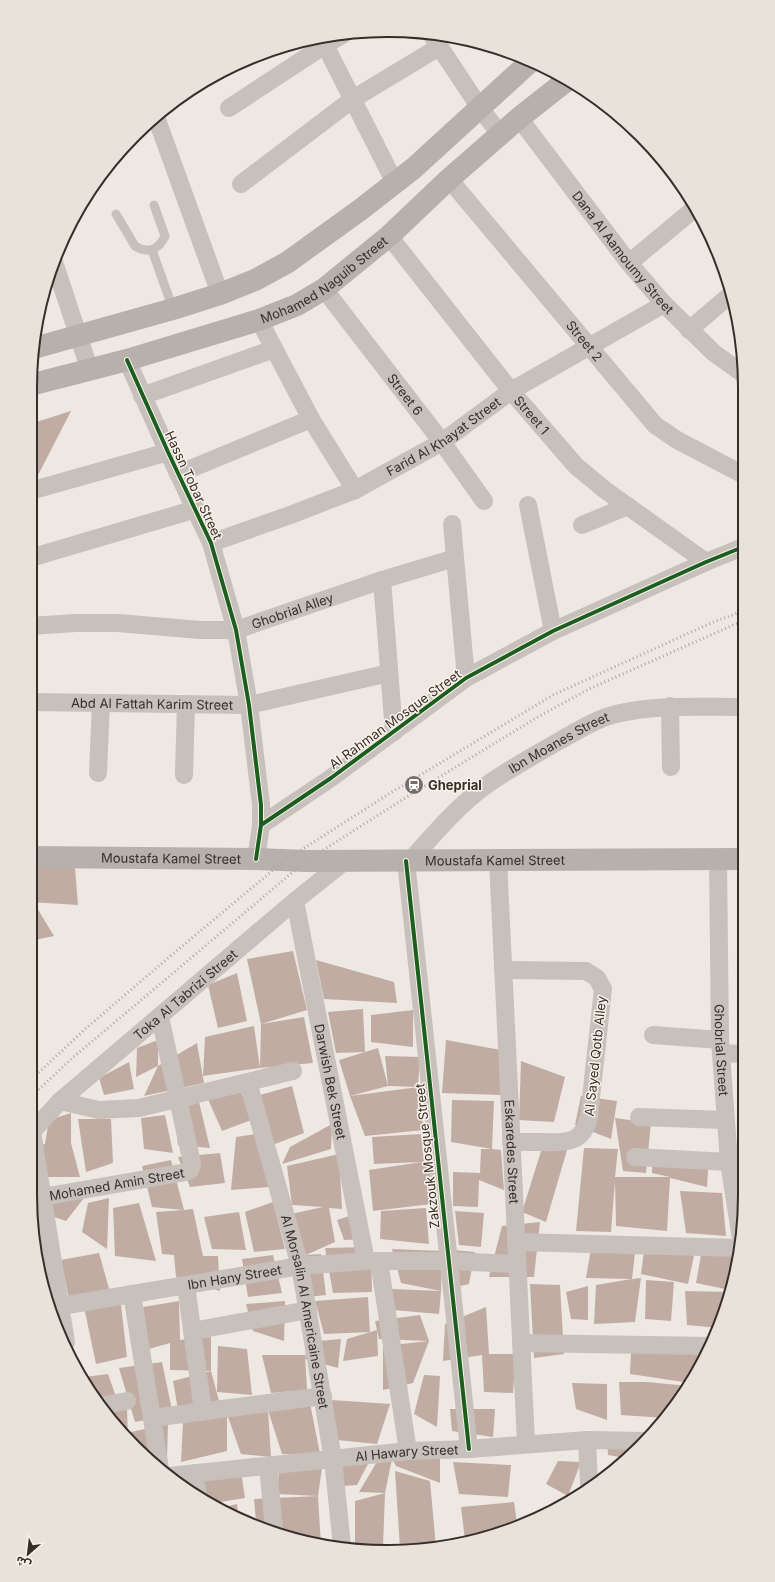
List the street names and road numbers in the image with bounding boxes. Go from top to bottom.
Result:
street label: Dana Al Aamoumy Street [569,188,677,317]
street label: Mohamed Naguib Street [258,233,391,327]
street label: Street 2 [563,317,606,364]
street label: Street 6 [384,370,426,418]
street label: Street 1 [511,392,553,437]
street label: Farid Al Khayat Street [384,394,504,479]
street label: Hassn Tobar Street [162,428,226,542]
street label: Ghobrial Alley [249,589,335,632]
street label: Al Rahman Mosque Street [326,666,464,772]
street label: Abd Al Fattah Karim Street [71,695,233,713]
street label: Ibn Moanes Street [505,709,611,777]
street label: Moustafa Kamel Street [101,850,241,867]
street label: Moustafa Kamel Street [425,852,565,868]
street label: Toka Al Tabrizi Street [130,946,240,1043]
street label: Al Sayed Qotb Alley [581,995,609,1117]
street label: Ghobrial Street [712,1004,732,1097]
street label: Darwish Bek Street [311,1022,350,1141]
street label: Zakzouk Mosque Street [411,1083,443,1229]
street label: Eskaredes Street [502,1099,522,1204]
street label: Mohamed Amin Street [48,1164,185,1204]
street label: Al Morsalin Al Americaine Street [278,1213,332,1410]
street label: Ibn Hany Street [186,1261,283,1293]
street label: Al Hawary Street [354,1441,459,1464]

